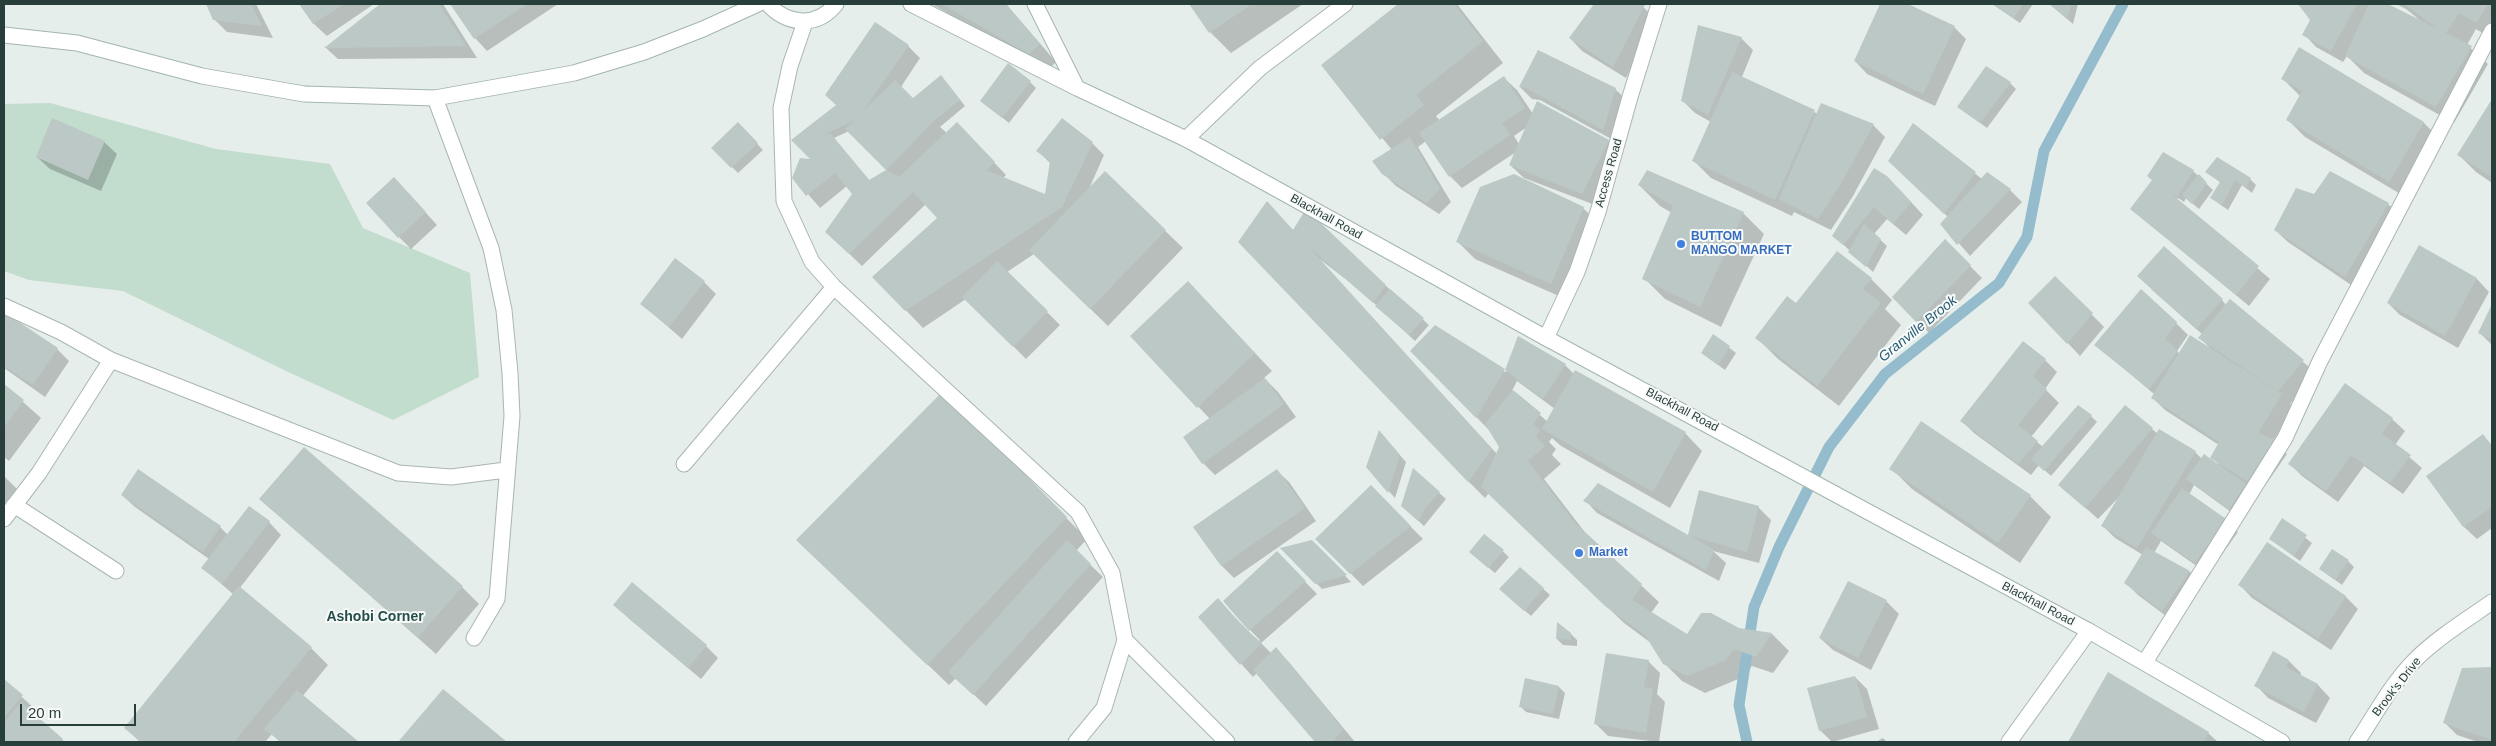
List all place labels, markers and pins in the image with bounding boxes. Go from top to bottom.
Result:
place label: BUTTOM MANGO MARKET [1691,230,1792,258]
marker: BUTTOM MANGO MARKET [1675,238,1687,250]
place label: Market [1589,546,1628,560]
marker: Market [1573,547,1585,559]

